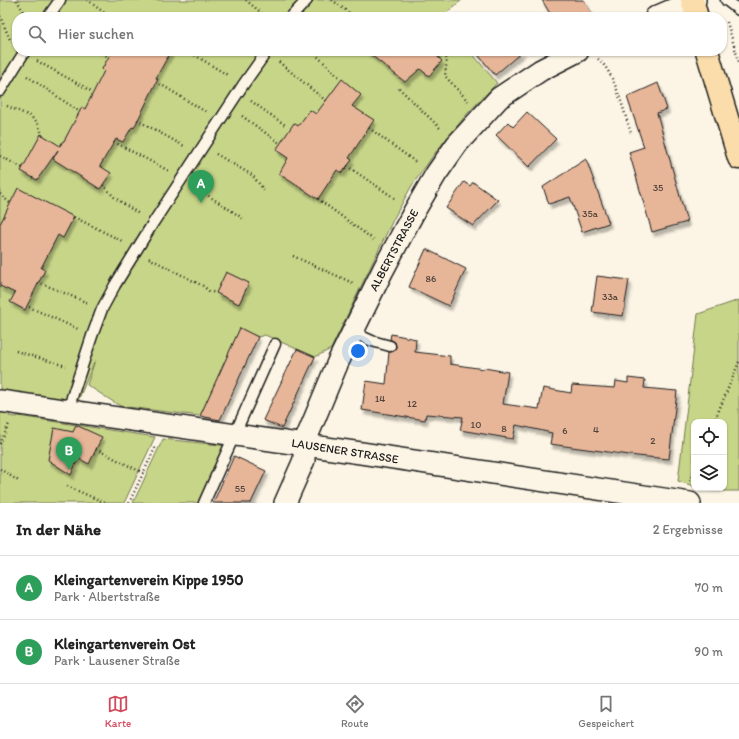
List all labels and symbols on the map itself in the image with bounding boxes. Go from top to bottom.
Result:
pin: A [188,170,214,203]
house number: 35 [653,181,663,194]
street label: ALBERTSTRASSE [367,206,422,293]
house number: 35a [582,207,599,220]
house number: 86 [426,272,436,285]
house number: 33a [602,290,619,303]
your location [348,341,368,361]
house number: 14 [375,392,385,405]
house number: 12 [407,397,418,410]
house number: 10 [471,418,481,431]
house number: 8 [501,422,507,435]
house number: 4 [593,423,599,436]
house number: 6 [562,424,568,437]
house number: 2 [650,434,656,447]
street label: LAUSENER STRASSE [290,436,400,466]
pin: B [56,437,82,470]
house number: 55 [235,482,245,495]

